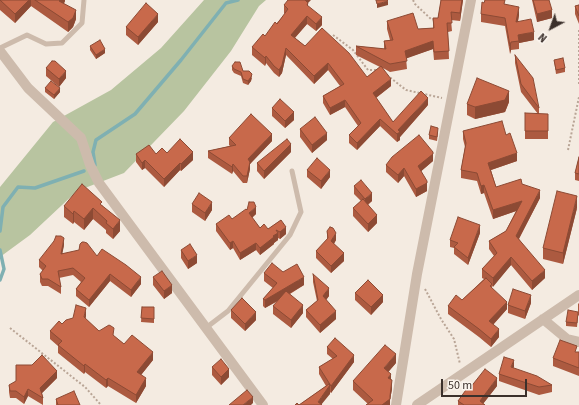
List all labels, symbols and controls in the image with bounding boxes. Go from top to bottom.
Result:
north arrow [531,8,571,48]
text: N [535,29,550,46]
scale bar [443,371,529,397]
text: 50 m [448,377,472,394]

